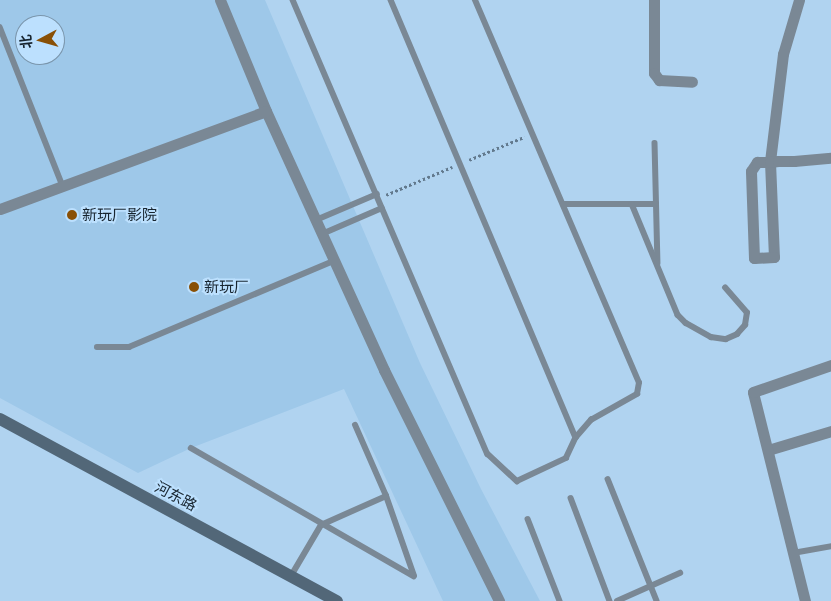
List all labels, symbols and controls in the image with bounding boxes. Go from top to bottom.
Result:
north arrow [15,15,65,65]
text: 北 [16,34,36,49]
place label: 新玩厂影院 [82,206,157,224]
marker: 新玩厂影院 [66,209,78,221]
place label: 新玩厂 [204,278,249,296]
marker: 新玩厂 [188,281,200,293]
street label: 河东路 [152,477,200,515]

